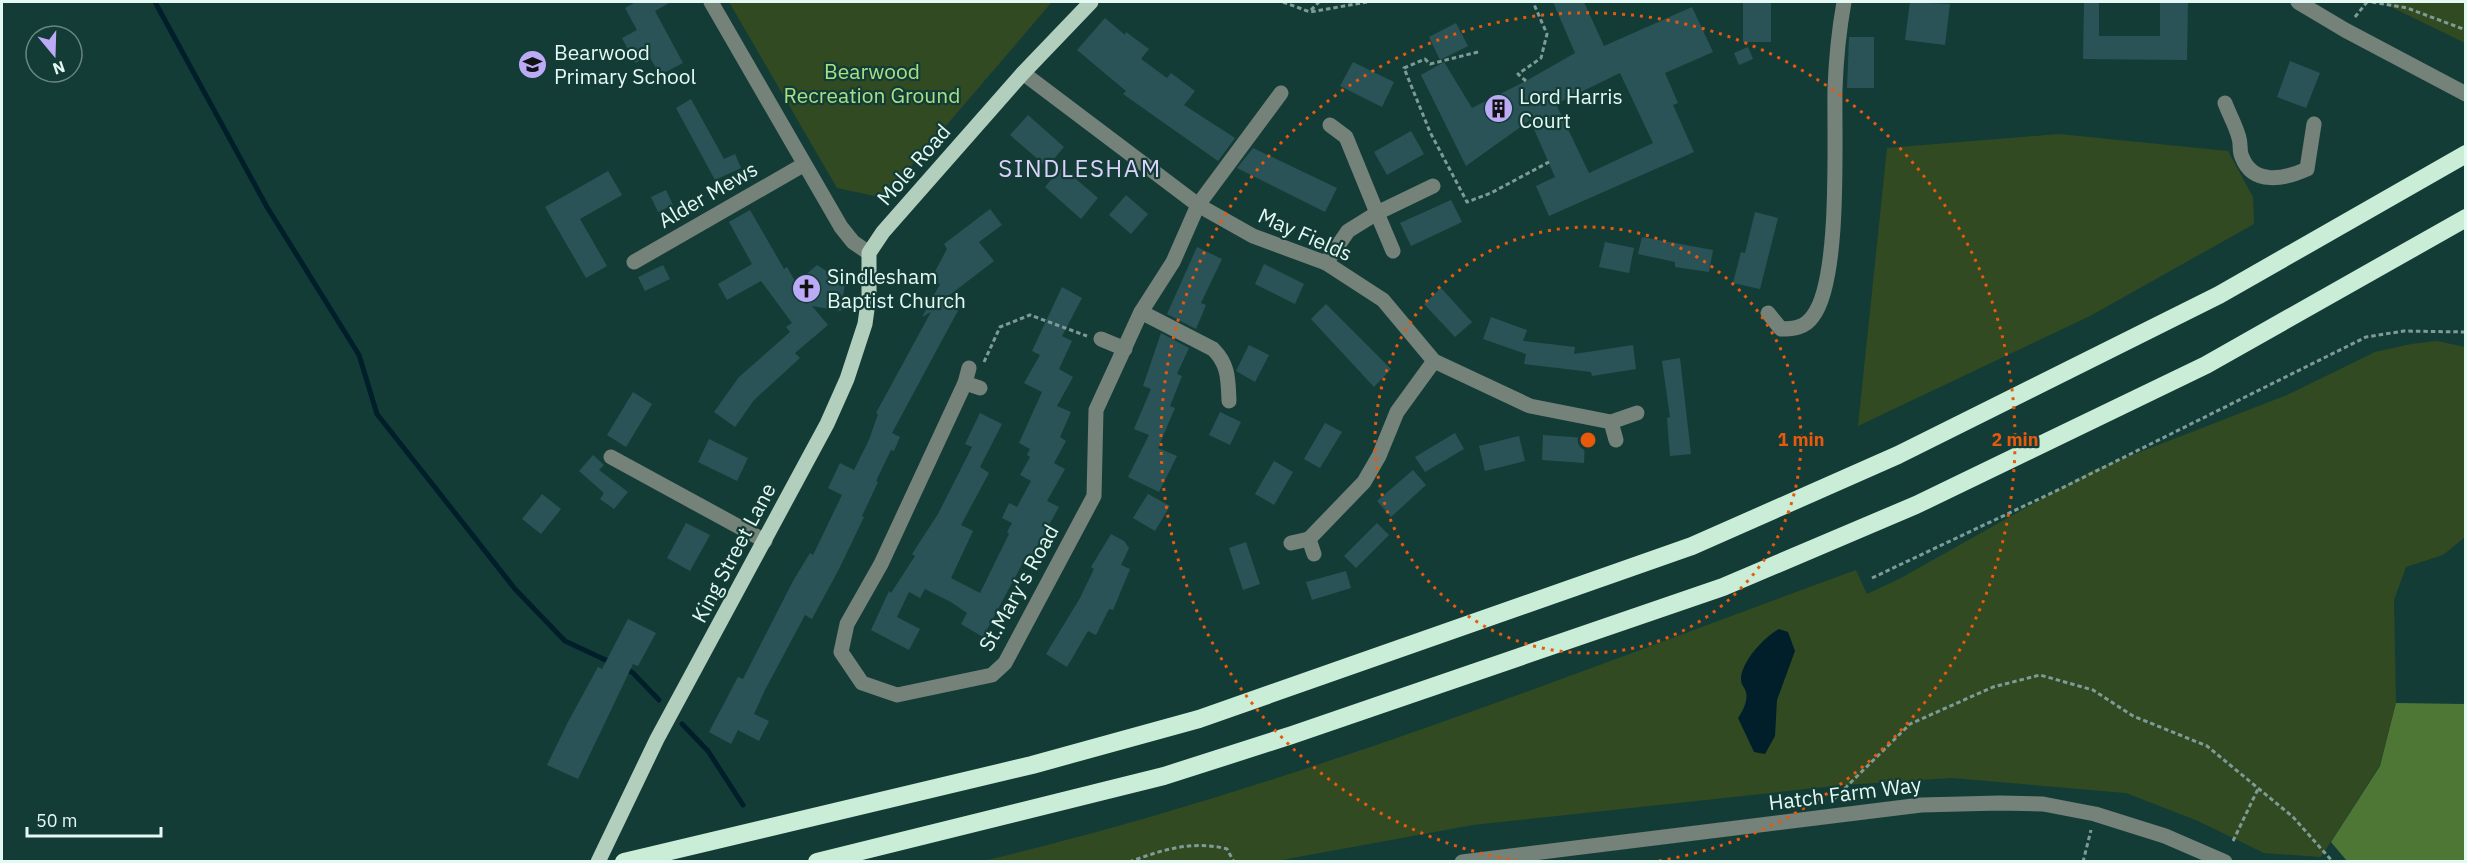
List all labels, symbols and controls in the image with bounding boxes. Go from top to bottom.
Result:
north arrow [24,24,84,84]
place label: Bearwood Primary School [554,38,697,90]
school or university icon: Bearwood Primary School [517,49,549,81]
text: N [50,57,68,80]
park label: Bearwood Recreation Ground [784,57,960,109]
place label: Lord Harris Court [1519,82,1623,134]
building icon: Lord Harris Court [1482,93,1514,125]
street label: Mole Road [870,118,956,211]
district label: SINDLESHAM [998,152,1162,184]
street label: Alder Mews [653,154,762,234]
street label: May Fields [1254,201,1357,267]
place label: Sindlesham Baptist Church [827,262,966,314]
church icon: Sindlesham Baptist Church [790,273,822,305]
text: 1 min [1777,428,1825,451]
text: 2 min [1991,428,2039,451]
centre of rings [1578,430,1598,450]
street label: King Street Lane [685,478,782,627]
street label: St.Mary's Road [972,519,1065,656]
street label: Hatch Farm Way [1767,770,1924,816]
scale bar [27,800,160,838]
text: 50 m [36,809,78,832]

